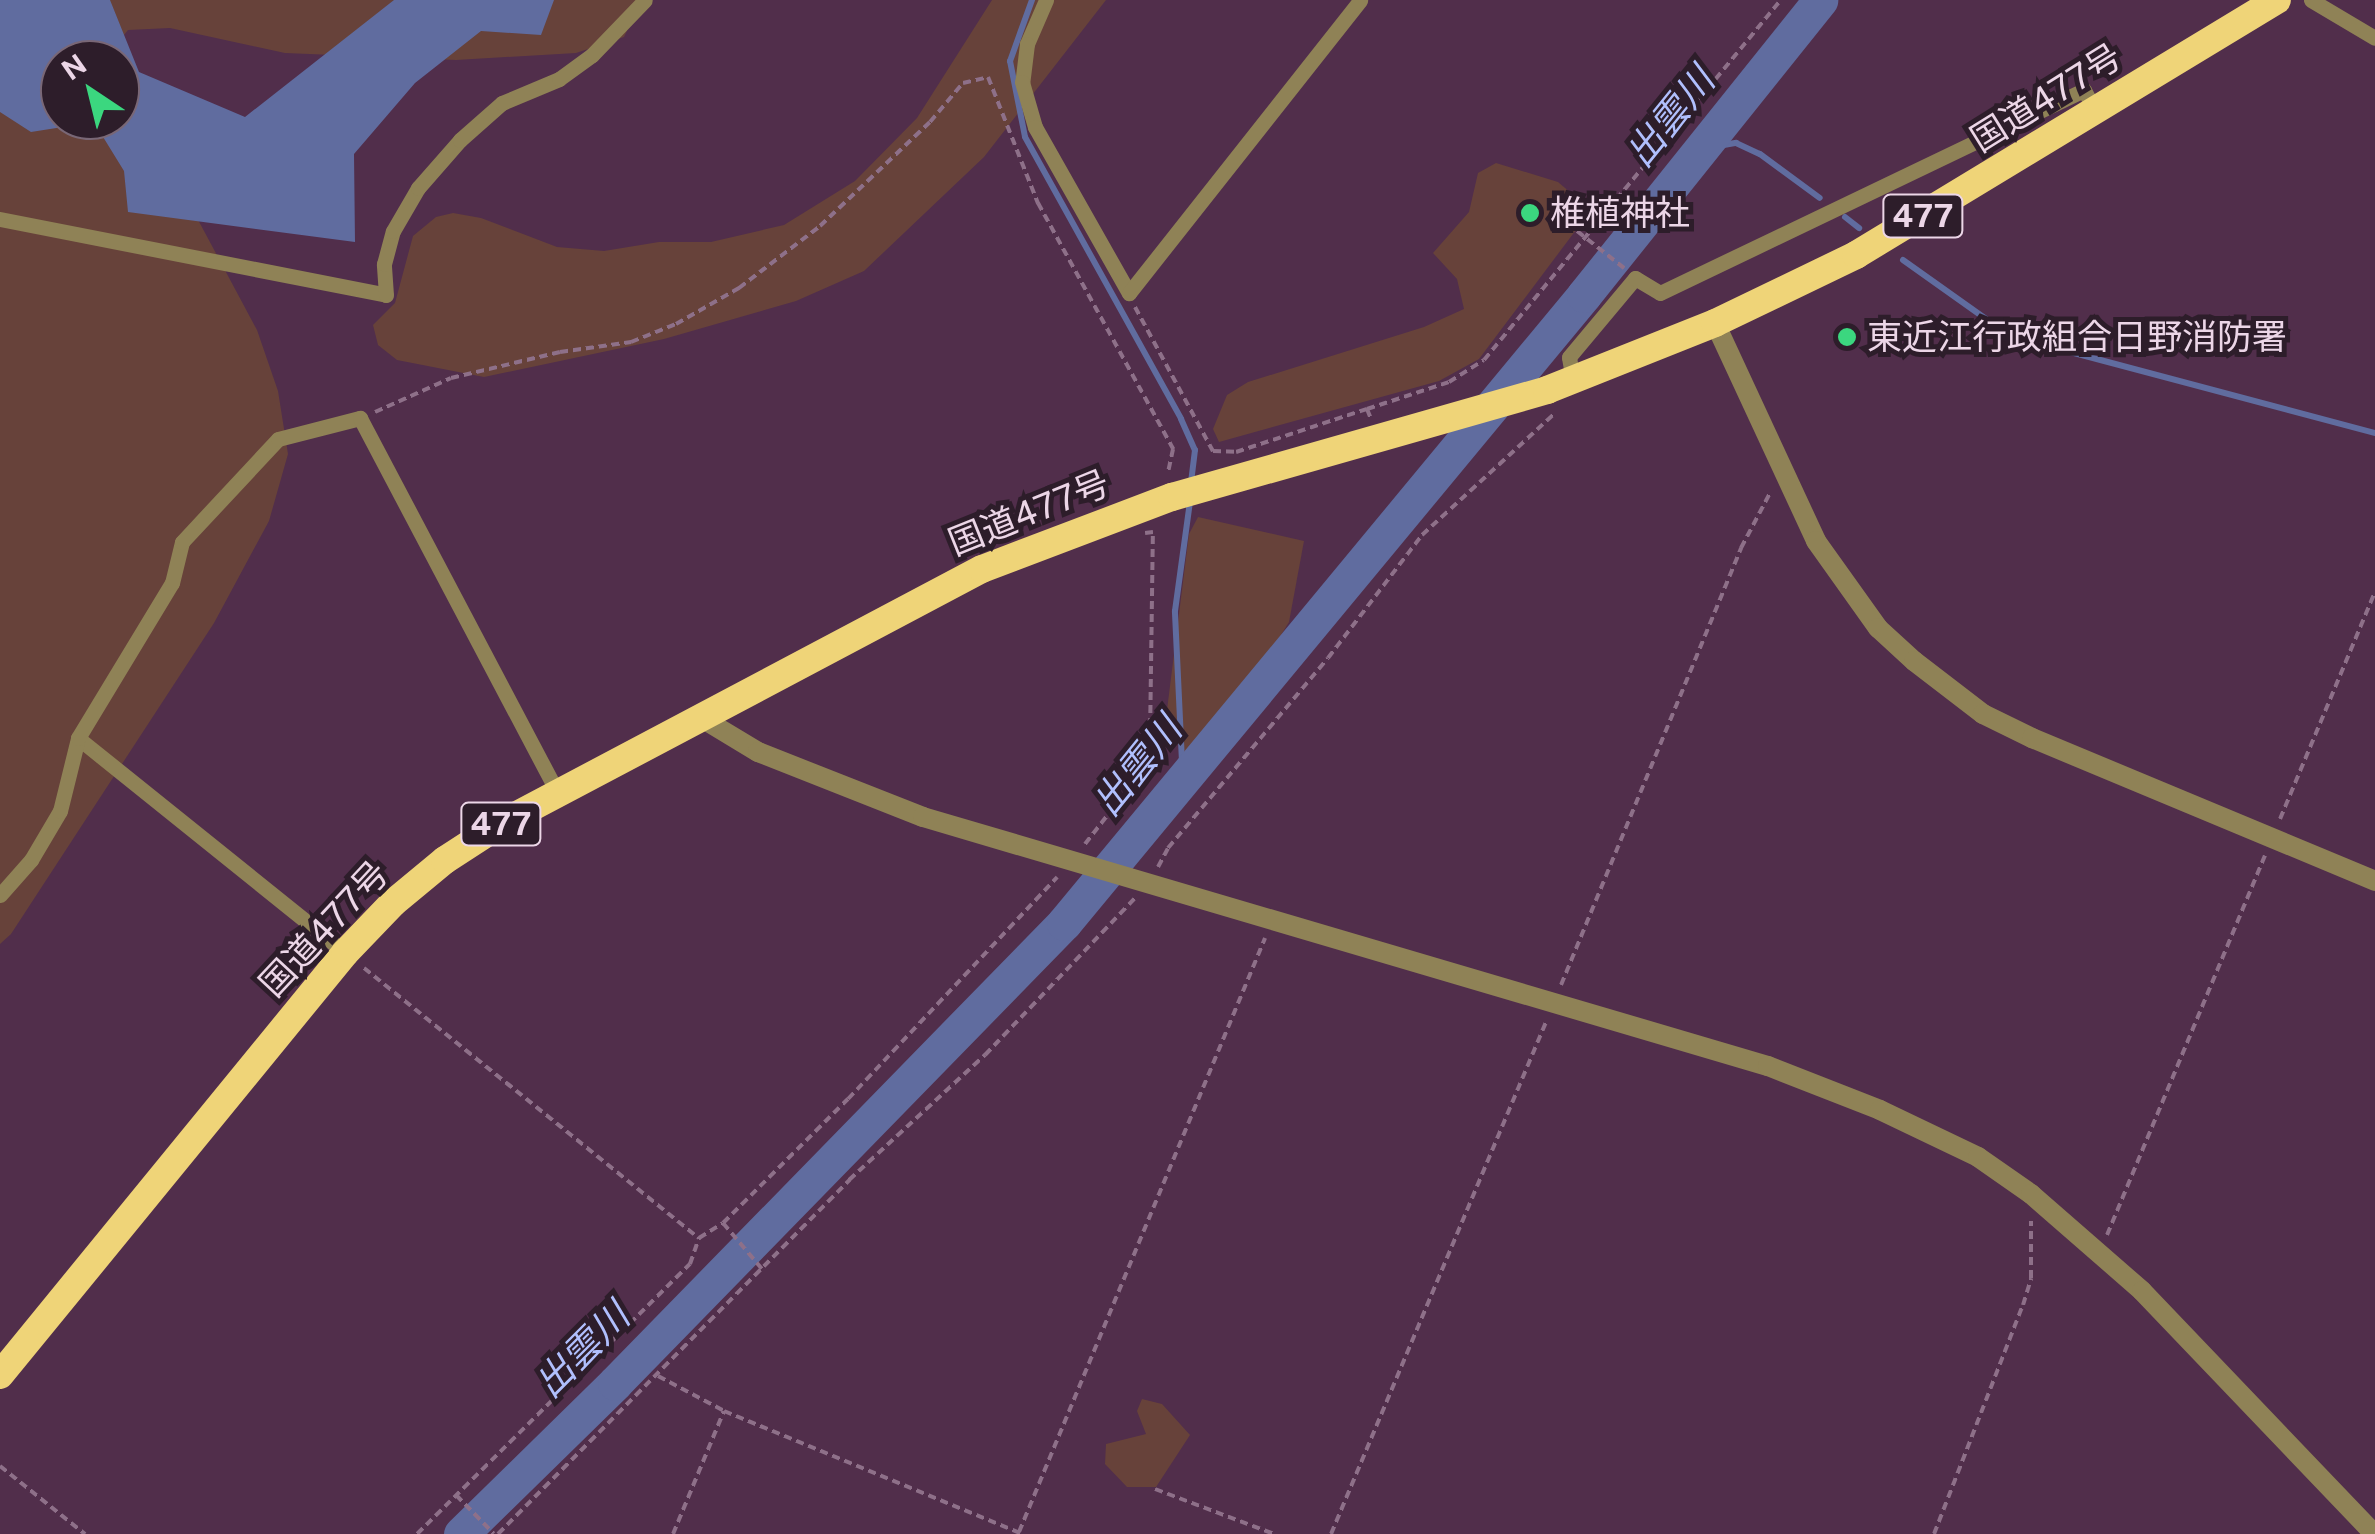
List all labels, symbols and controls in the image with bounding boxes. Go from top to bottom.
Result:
street label: 国道477号 [1963,35,2129,161]
north arrow [40,40,140,140]
text: N [55,47,92,86]
water label: 出雲川 [1616,58,1724,176]
road number: 477 [1880,189,1966,243]
place label: 椎植神社 [1550,192,1690,234]
marker: 椎植神社 [1519,202,1541,224]
place label: 東近江行政組合日野消防署 [1867,316,2287,358]
marker: 東近江行政組合日野消防署 [1836,326,1858,348]
street label: 国道477号 [943,462,1115,564]
water label: 出雲川 [1083,707,1191,825]
road number: 477 [458,797,544,851]
street label: 国道477号 [251,853,397,1005]
water label: 出雲川 [526,1294,638,1406]

